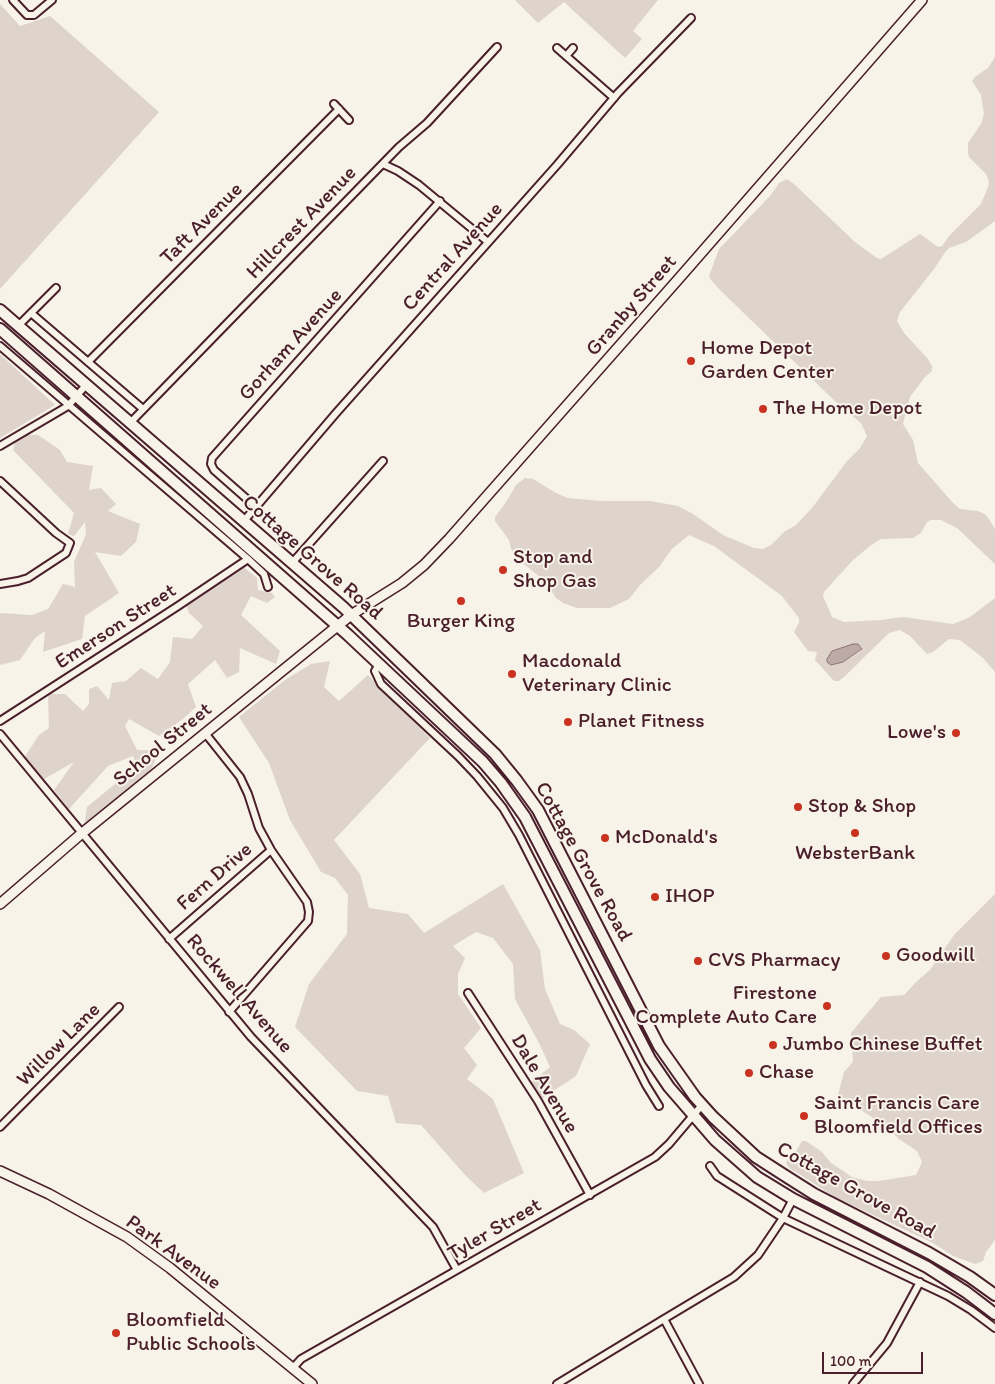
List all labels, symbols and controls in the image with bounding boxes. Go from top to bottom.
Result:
street label: Hillcrest Avenue [242,161,362,285]
street label: Taft Avenue [155,177,249,271]
street label: Central Avenue [397,197,509,317]
street label: Granby Street [581,250,683,362]
street label: Gorham Avenue [234,284,348,406]
place label: Home Depot Garden Center [701,336,834,386]
marker: Home Depot Garden Center [685,355,697,367]
place label: The Home Depot [773,396,922,422]
marker: The Home Depot [757,403,769,415]
street label: Cottage Grove Road [236,490,388,626]
place label: Stop and Shop Gas [513,545,597,595]
marker: Stop and Shop Gas [497,564,509,576]
street label: Emerson Street [51,578,181,676]
marker: Burger King [455,595,467,607]
place label: Burger King [407,609,515,635]
place label: Macdonald Veterinary Clinic [522,649,672,699]
marker: Macdonald Veterinary Clinic [506,668,518,680]
street label: School Street [108,697,218,793]
place label: Planet Fitness [578,709,705,735]
marker: Planet Fitness [562,716,574,728]
place label: Lowe's [887,720,946,746]
marker: Lowe's [950,727,962,739]
street label: Cottage Grove Road [529,778,637,946]
place label: Stop & Shop [808,794,916,820]
marker: Stop & Shop [792,801,804,813]
place label: McDonald's [615,825,718,851]
marker: WebsterBank [849,827,861,839]
marker: McDonald's [599,832,611,844]
street label: Fern Drive [172,837,258,917]
place label: WebsterBank [795,841,915,867]
place label: IHOP [665,884,715,910]
marker: IHOP [649,891,661,903]
street label: Rockwell Avenue [180,929,298,1059]
place label: Goodwill [896,943,975,969]
place label: CVS Pharmacy [708,948,840,974]
marker: Goodwill [880,950,892,962]
marker: CVS Pharmacy [692,955,704,967]
place label: Firestone Complete Auto Care [635,981,817,1031]
street label: Willow Lane [12,998,106,1092]
marker: Firestone Complete Auto Care [821,1000,833,1012]
street label: Dale Avenue [505,1030,583,1138]
place label: Jumbo Chinese Buffet [783,1032,983,1058]
marker: Jumbo Chinese Buffet [767,1039,779,1051]
place label: Chase [759,1060,814,1086]
marker: Chase [743,1067,755,1079]
place label: Saint Francis Care Bloomfield Offices [814,1091,983,1141]
marker: Saint Francis Care Bloomfield Offices [798,1110,810,1122]
street label: Cottage Grove Road [772,1137,940,1245]
street label: Tyler Street [444,1193,546,1267]
street label: Park Avenue [120,1210,226,1296]
place label: Bloomfield Public Schools [126,1308,256,1358]
marker: Bloomfield Public Schools [110,1327,122,1339]
scale bar [825,1342,926,1374]
text: 100 m [830,1352,871,1370]

